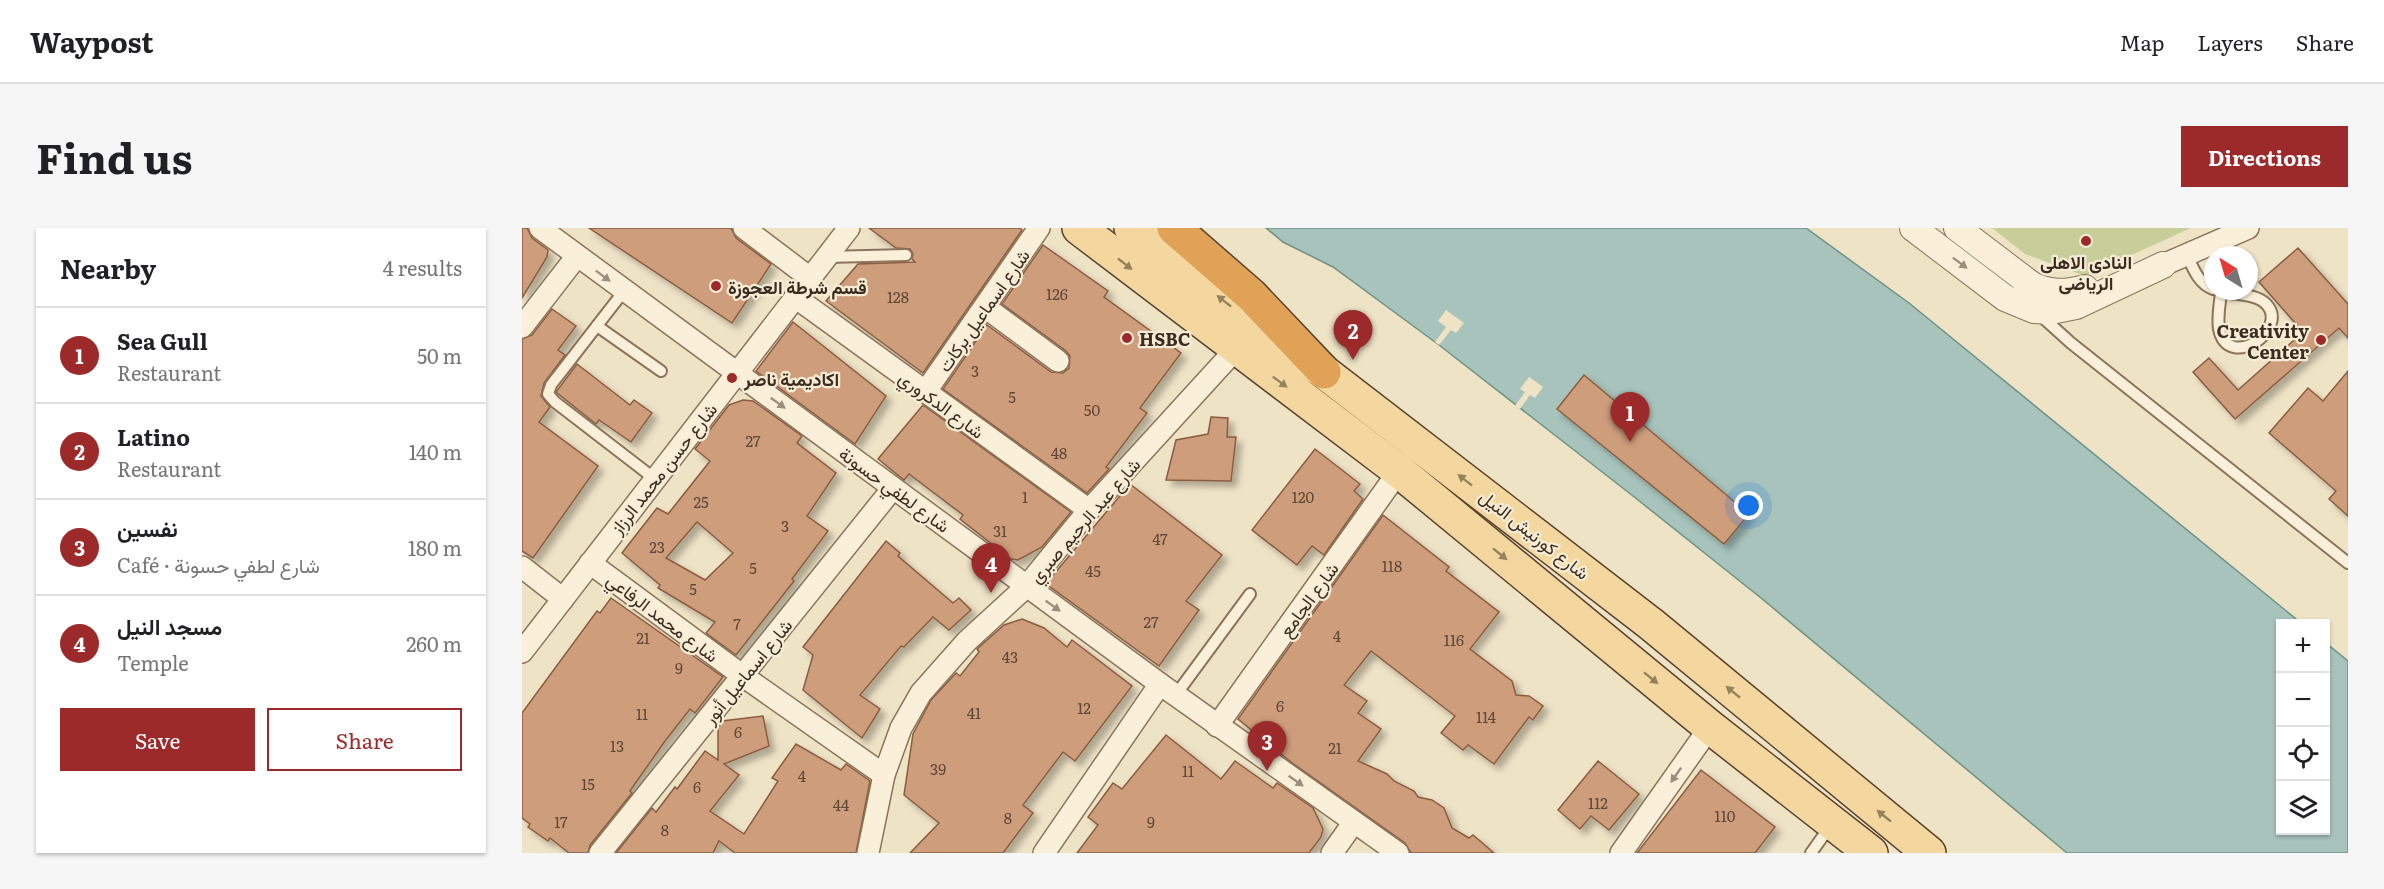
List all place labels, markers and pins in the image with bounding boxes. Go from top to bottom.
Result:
marker: النادى الاهلى الرياضى [2079,234,2093,248]
place label: النادى الاهلى الرياضى [2040,248,2132,296]
place label: قسم شرطة العجوزة [728,273,867,300]
marker: قسم شرطة العجوزة [709,279,723,293]
pin: 2 [1334,310,1372,360]
place label: Creativity Center [2217,317,2309,365]
place label: HSBC [1139,325,1190,352]
marker: HSBC [1120,331,1134,345]
marker: Creativity Center [2314,333,2328,347]
place label: اكاديمية ناصر [743,365,839,392]
marker: اكاديمية ناصر [725,371,739,385]
pin: 1 [1610,392,1650,442]
pin: 4 [972,544,1010,593]
pin: 3 [1248,722,1286,771]

